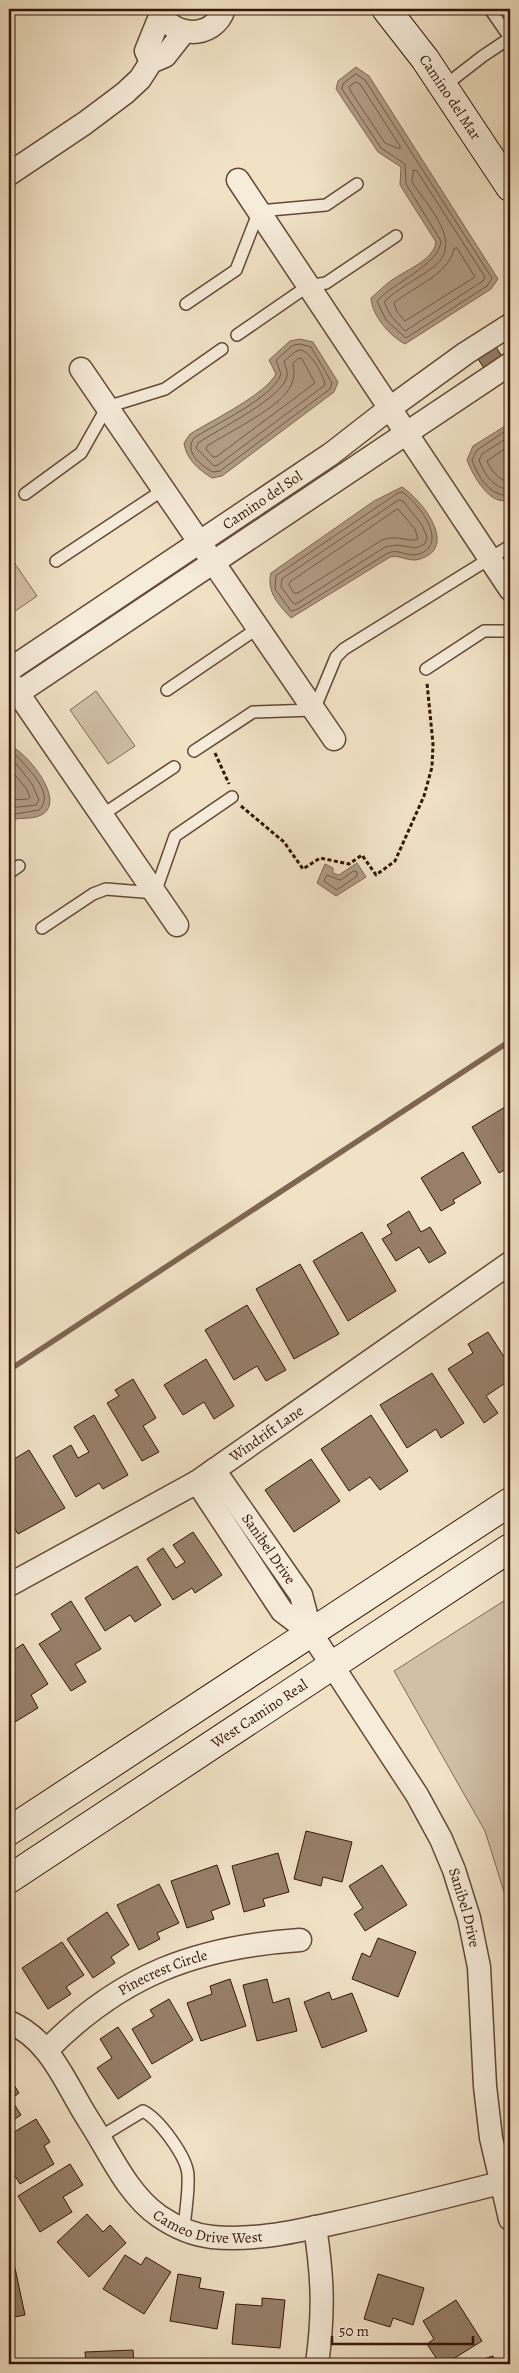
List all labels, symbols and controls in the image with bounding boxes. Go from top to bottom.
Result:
street label: Camino del Mar [415,50,486,144]
street label: Camino del Sol [218,466,306,534]
street label: Windrift Lane [224,1400,308,1467]
street label: Sanibel Drive [237,1509,301,1588]
street label: West Camino Real [206,1674,312,1753]
street label: Sanibel Drive [444,1865,485,1949]
street label: Pinecrest Circle [114,1945,210,2000]
street label: Cameo Drive West [149,2205,263,2248]
scale bar [332,2313,473,2345]
text: 50 m [339,2321,369,2341]

